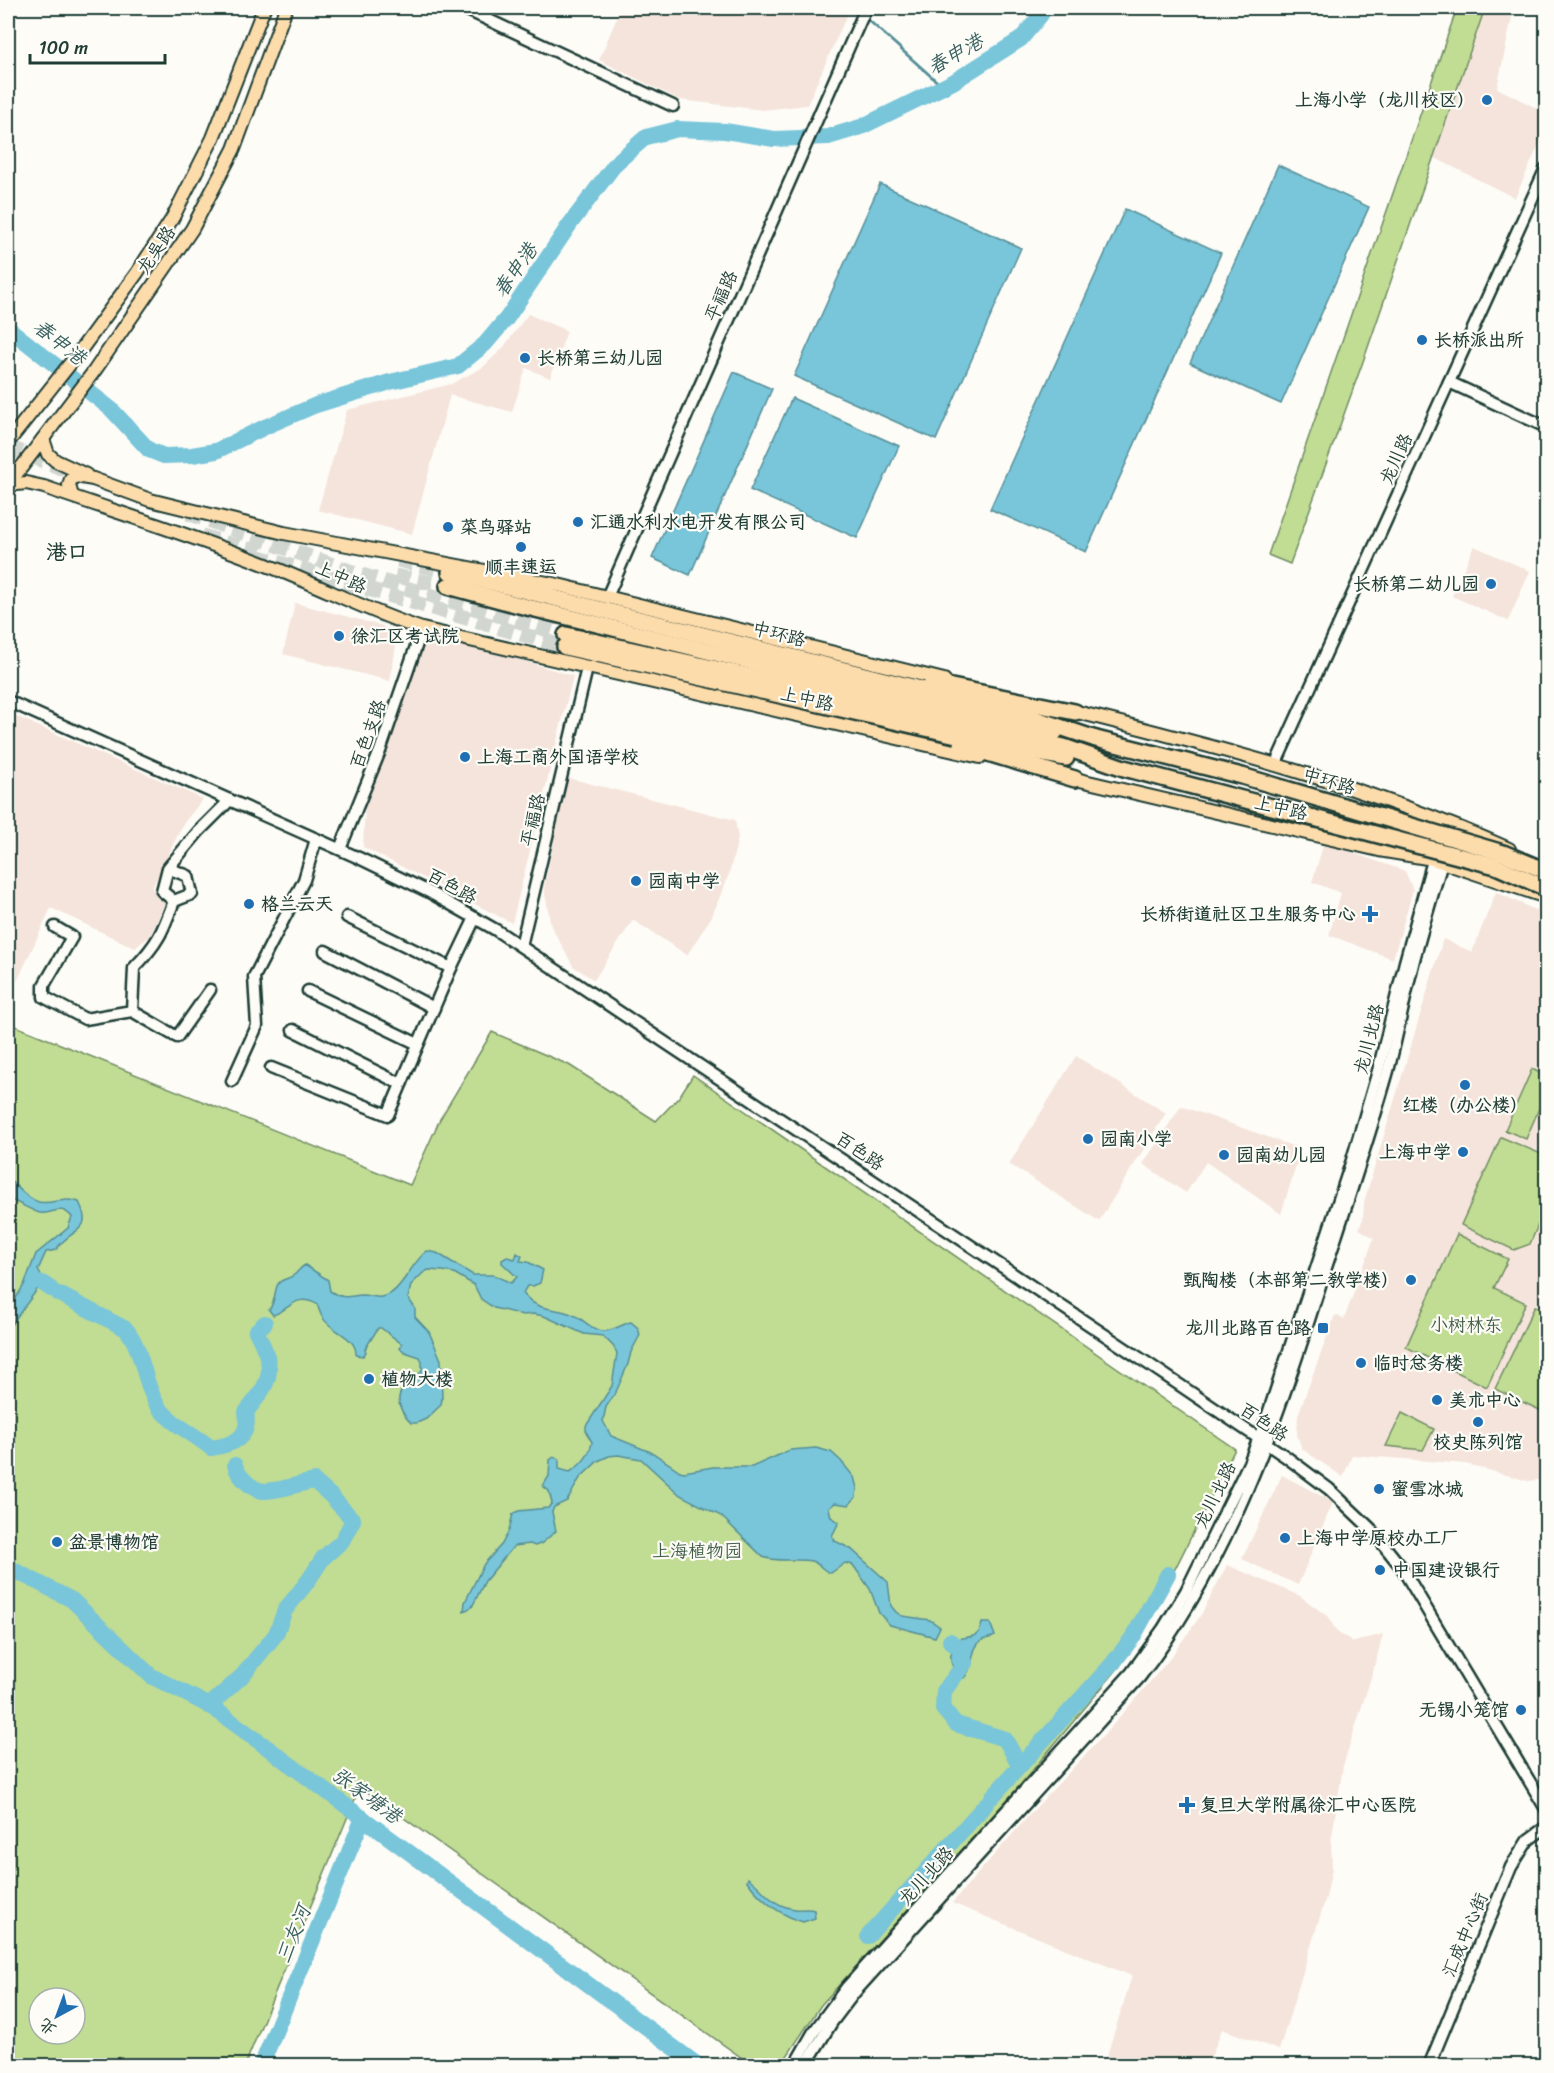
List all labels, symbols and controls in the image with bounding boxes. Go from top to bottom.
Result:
water label: 春申港 [921,23,992,85]
scale bar [30,27,165,65]
text: 100 m [39,32,88,64]
place label: 上海小学（龙川校区） [1295,84,1475,116]
marker: 上海小学（龙川校区） [1480,93,1494,107]
street label: 龙吴路 [128,219,184,281]
water label: 春申港 [484,234,548,305]
street label: 平福路 [695,265,747,327]
water label: 春申港 [25,310,96,376]
place label: 长桥派出所 [1434,324,1524,356]
marker: 长桥派出所 [1415,333,1429,347]
place label: 长桥第三幼儿园 [537,342,663,374]
marker: 长桥第三幼儿园 [518,351,532,365]
street label: 龙川路 [1370,428,1422,490]
place label: 汇通水利水电开发有限公司 [590,506,806,538]
place label: 菜鸟驿站 [460,511,532,543]
marker: 汇通水利水电开发有限公司 [571,515,585,529]
marker: 菜鸟驿站 [441,520,455,534]
district label: 港口 [46,533,88,571]
marker: 顺丰速运 [514,540,528,554]
street label: 上中路 [310,551,372,603]
place label: 顺丰速运 [485,551,557,583]
place label: 长桥第二幼儿园 [1353,568,1479,600]
marker: 长桥第二幼儿园 [1484,577,1498,591]
street label: 中环路 [749,612,809,656]
place label: 徐汇区考试院 [351,620,459,652]
marker: 徐汇区考试院 [332,629,346,643]
street label: 上中路 [777,677,837,721]
street label: 百色支路 [341,695,395,773]
place label: 上海工商外国语学校 [477,741,639,773]
marker: 上海工商外国语学校 [458,750,472,764]
street label: 中环路 [1299,758,1359,804]
street label: 上中路 [1251,786,1311,830]
street label: 平福路 [511,790,555,850]
street label: 百色路 [421,859,483,913]
place label: 园南中学 [648,865,720,897]
marker: 园南中学 [629,874,643,888]
place label: 格兰云天 [261,888,333,920]
marker: 格兰云天 [242,897,256,911]
place label: 长桥街道社区卫生服务中心 [1140,898,1356,930]
marker: 长桥街道社区卫生服务中心 [1361,905,1379,923]
street label: 龙川北路 [1345,1000,1393,1078]
marker: 红楼（办公楼） [1458,1078,1472,1092]
place label: 红楼（办公楼） [1402,1089,1528,1121]
street label: 百色路 [829,1123,891,1179]
place label: 园南小学 [1100,1123,1172,1155]
marker: 园南小学 [1081,1132,1095,1146]
place label: 上海中学 [1379,1136,1451,1168]
place label: 园南幼儿园 [1236,1139,1326,1171]
marker: 上海中学 [1456,1145,1470,1159]
marker: 园南幼儿园 [1217,1148,1231,1162]
place label: 甄陶楼（本部第二教学楼） [1183,1264,1399,1296]
marker: 甄陶楼（本部第二教学楼） [1404,1273,1418,1287]
park label: 小树林东 [1430,1309,1502,1341]
place label: 龙川北路百色路 [1185,1312,1311,1344]
marker: 龙川北路百色路 [1316,1321,1330,1335]
place label: 临时总务楼 [1373,1347,1463,1379]
marker: 临时总务楼 [1354,1356,1368,1370]
place label: 植物大楼 [381,1363,453,1395]
marker: 植物大楼 [362,1372,376,1386]
place label: 美术中心 [1449,1384,1521,1416]
marker: 美术中心 [1430,1393,1444,1407]
street label: 百色路 [1233,1394,1295,1450]
marker: 校史陈列馆 [1471,1415,1485,1429]
place label: 校史陈列馆 [1433,1426,1523,1458]
street label: 龙川北路 [1185,1456,1245,1534]
place label: 蜜雪冰城 [1391,1473,1463,1505]
marker: 蜜雪冰城 [1372,1482,1386,1496]
place label: 上海中学原校办工厂 [1297,1522,1459,1554]
place label: 盆景博物馆 [69,1526,159,1558]
marker: 上海中学原校办工厂 [1278,1531,1292,1545]
marker: 盆景博物馆 [50,1535,64,1549]
park label: 上海植物园 [652,1535,742,1567]
place label: 中国建设银行 [1392,1554,1500,1586]
marker: 中国建设银行 [1373,1563,1387,1577]
place label: 无锡小笼馆 [1419,1694,1509,1726]
marker: 无锡小笼馆 [1514,1703,1528,1717]
water label: 张家塘港 [324,1758,411,1834]
place label: 复旦大学附属徐汇中心医院 [1200,1789,1416,1821]
marker: 复旦大学附属徐汇中心医院 [1178,1796,1196,1814]
street label: 龙川北路 [890,1839,962,1913]
street label: 汇成中心街 [1433,1887,1497,1983]
water label: 三友河 [266,1897,322,1969]
north arrow [27,1986,87,2046]
text: 北 [32,2011,63,2043]

